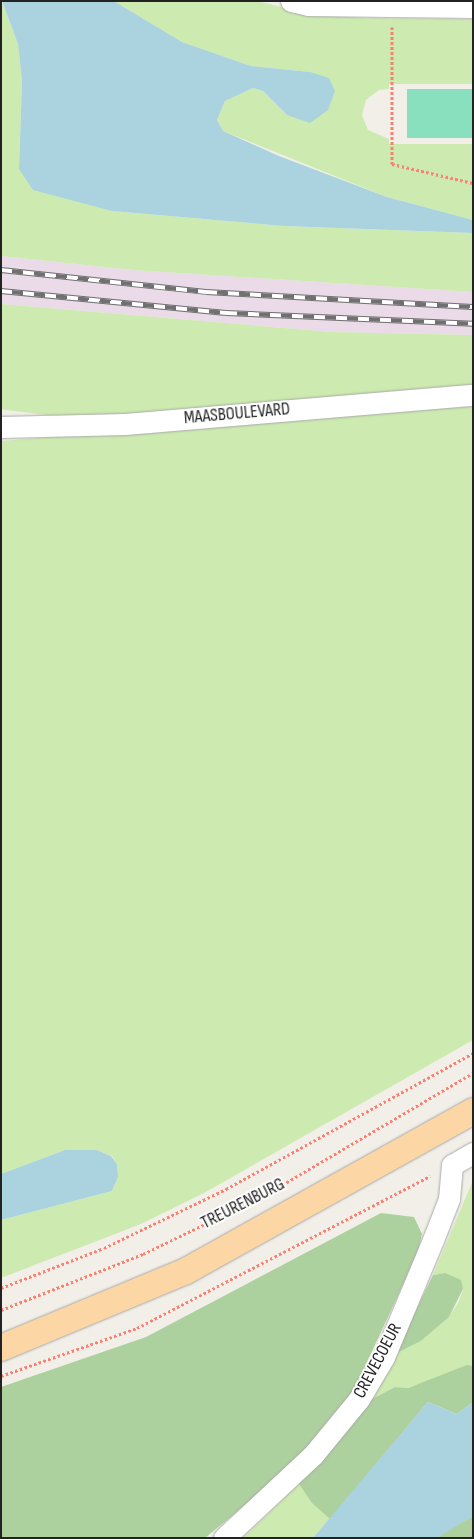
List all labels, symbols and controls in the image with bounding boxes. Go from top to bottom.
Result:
street label: MAASBOULEVARD [183,399,291,429]
street label: TREURENBURG [198,1174,288,1234]
street label: CREVECOEUR [349,1320,407,1402]

